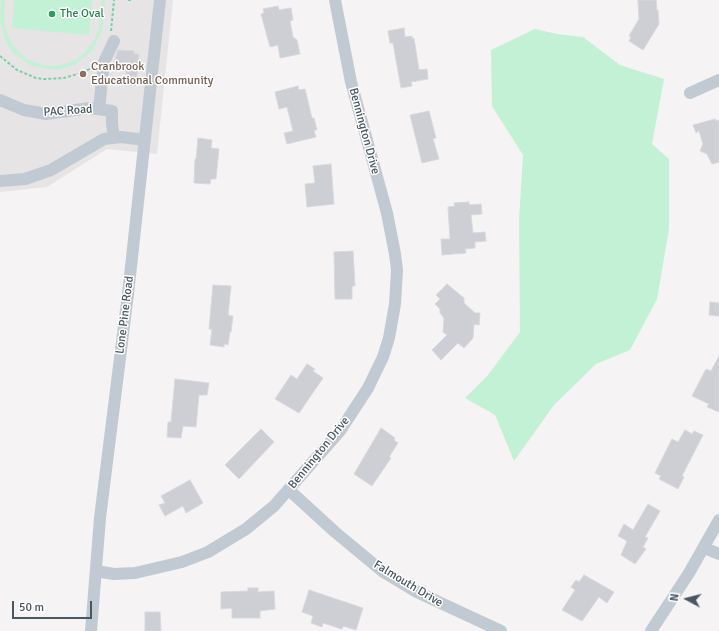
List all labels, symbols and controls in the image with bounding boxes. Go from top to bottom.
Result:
place label: The Oval [60,7,104,21]
marker: The Oval [47,9,57,19]
place label: Cranbrook Educational Community [91,60,213,88]
marker: Cranbrook Educational Community [78,69,88,79]
street label: Bennington Drive [346,86,382,176]
street label: PAC Road [43,102,93,120]
street label: Lone Pine Road [113,275,137,355]
street label: Bennington Drive [285,414,353,492]
street label: Falmouth Drive [371,558,445,610]
north arrow [667,579,707,619]
scale bar [14,593,94,619]
text: N [668,593,682,602]
text: 50 m [19,600,44,615]

